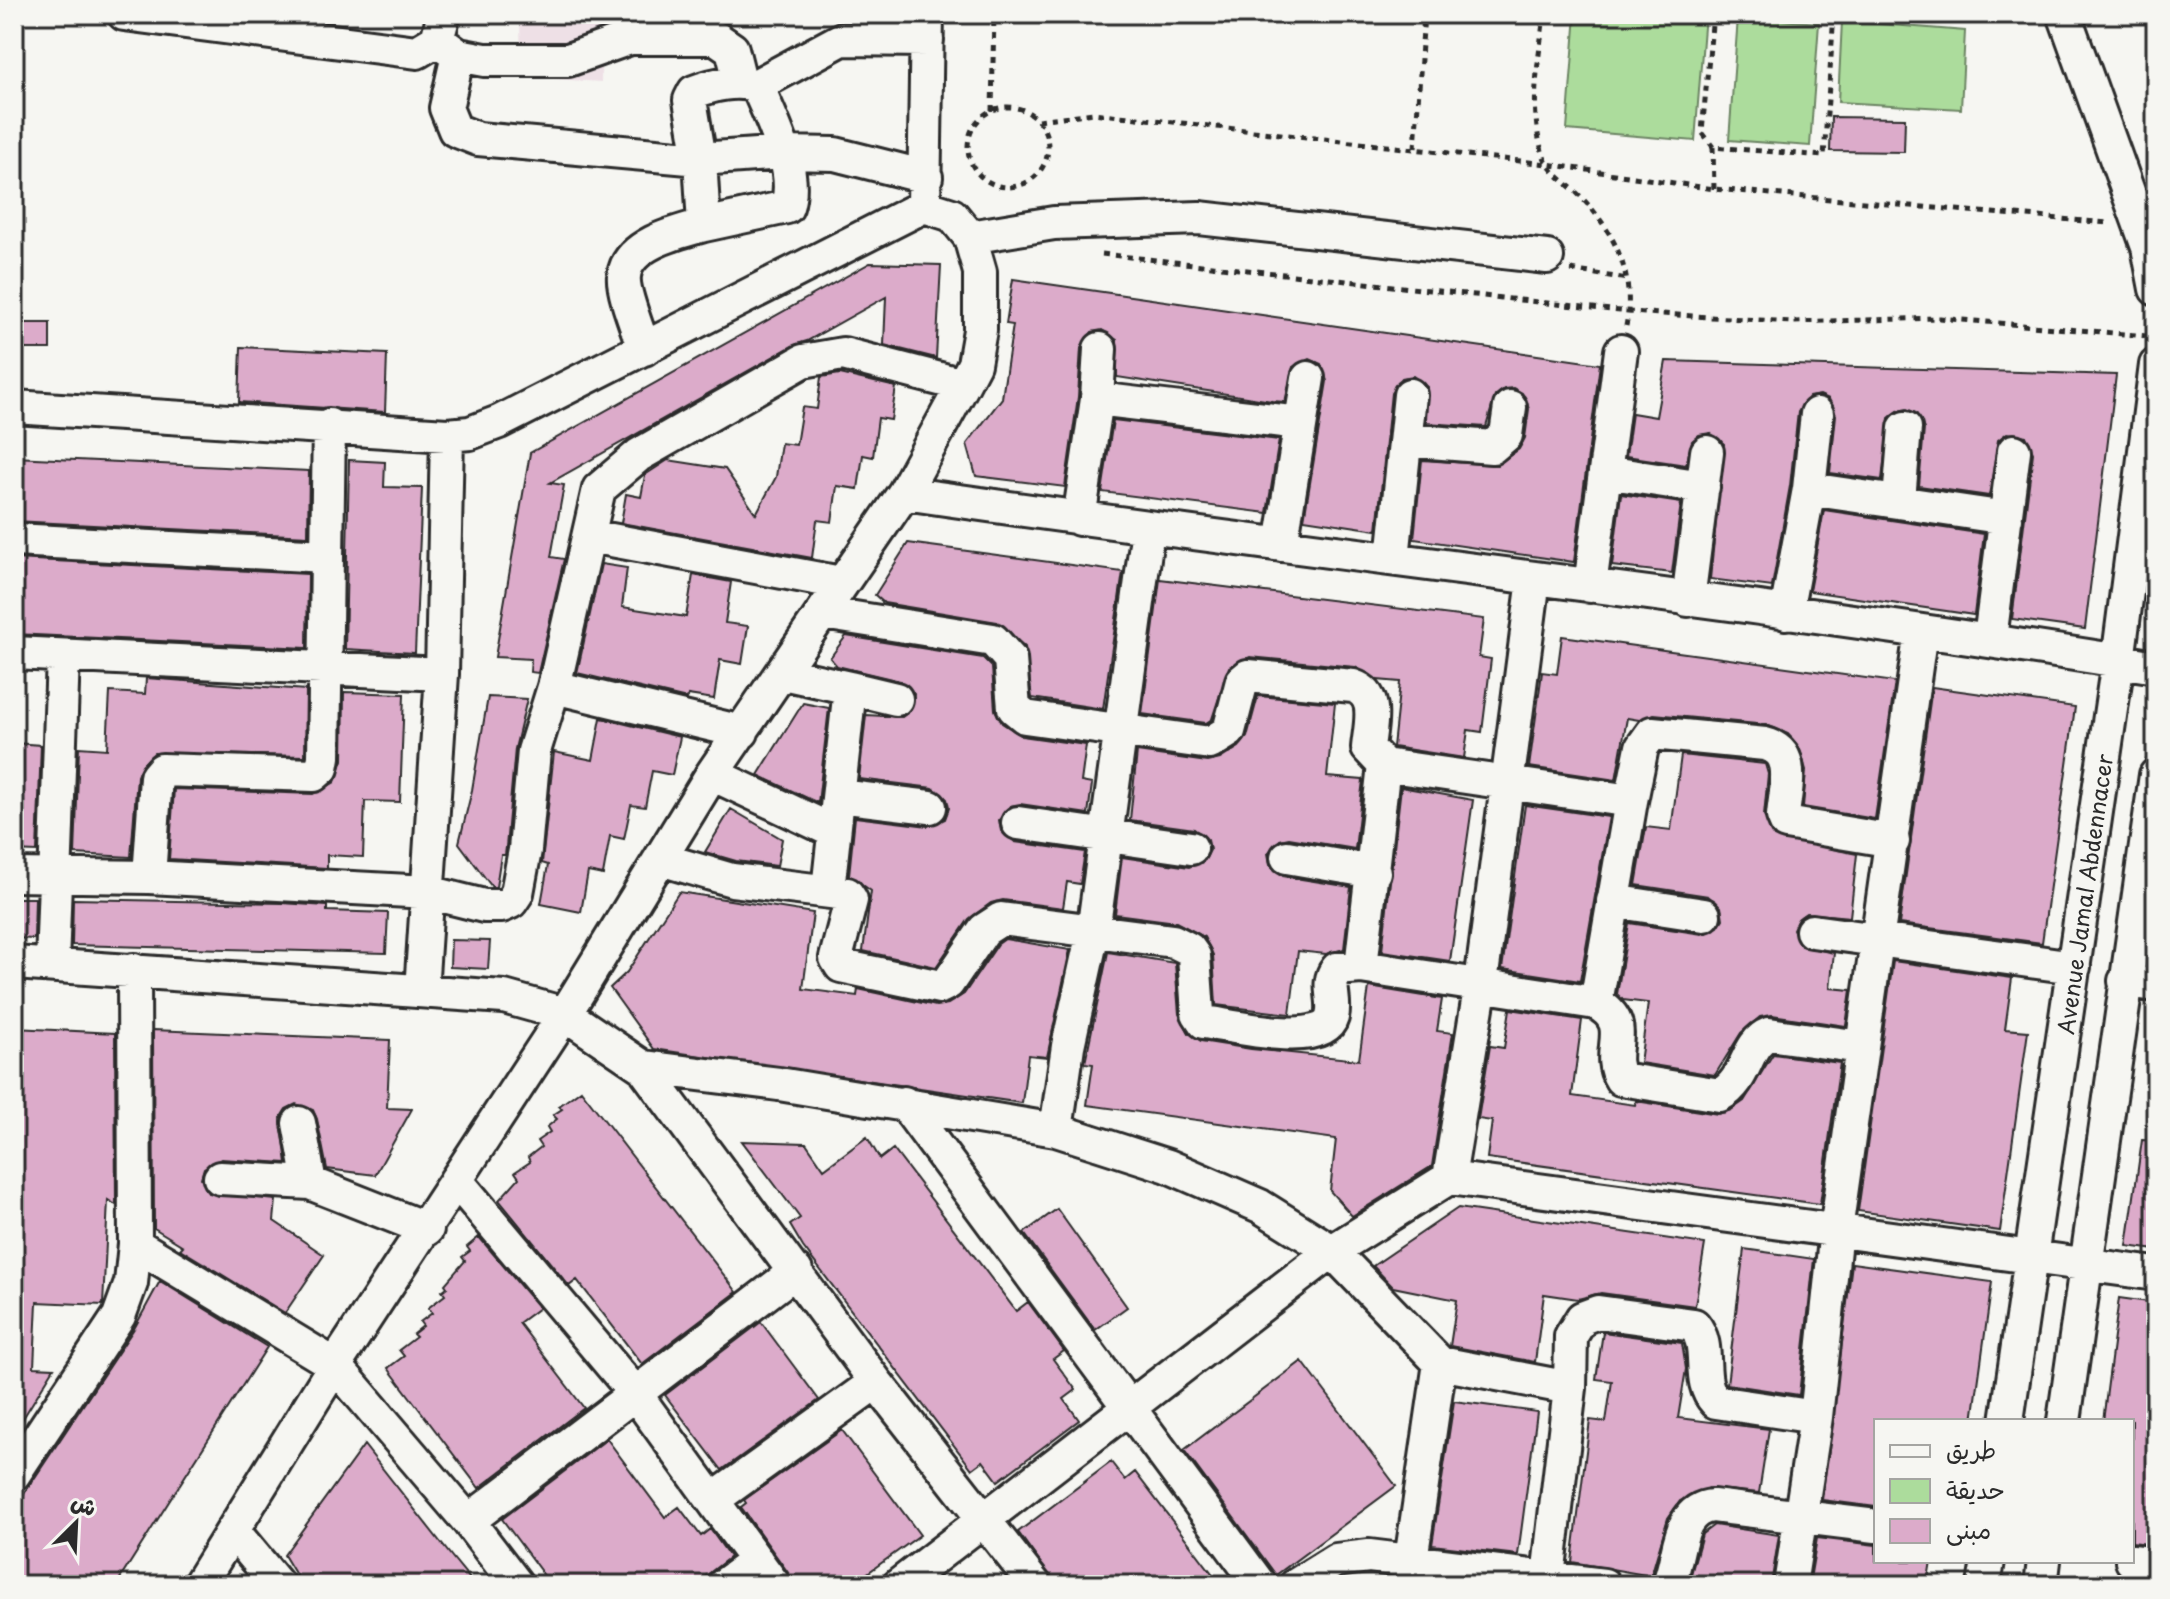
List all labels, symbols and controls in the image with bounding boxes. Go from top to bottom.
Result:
street label: Avenue Jamal Abdennacer [2048,751,2120,1036]
legend [1874,1419,2134,1563]
text: طريق [1946,1431,1996,1467]
text: حديقة [1946,1471,2005,1507]
north arrow [36,1483,116,1563]
text: ش [67,1483,103,1523]
text: مبنى [1946,1511,1991,1547]

